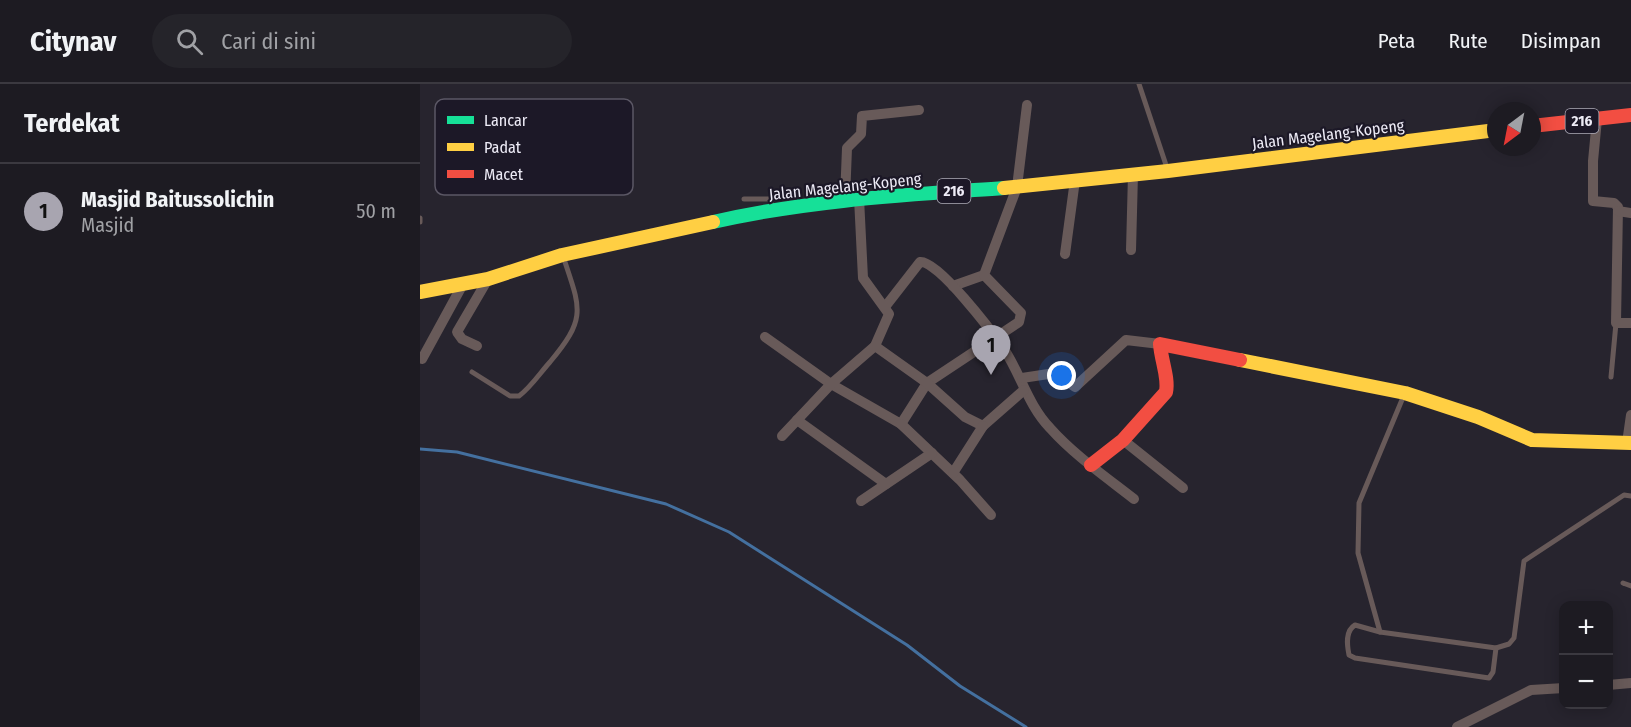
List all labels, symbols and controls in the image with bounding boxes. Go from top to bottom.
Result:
search box [152,14,572,68]
text: Citynav [30,25,116,58]
icon: search [173,25,206,58]
text: Cari di sini [221,28,316,55]
text: Peta [1378,28,1415,54]
text: Rute [1448,28,1488,54]
text: Disimpan [1521,28,1601,54]
legend [435,99,633,195]
north arrow [1487,102,1541,156]
text: Terdekat [24,108,120,139]
road number: 216 [1566,109,1598,133]
text: Lancar [484,111,528,130]
street label: Jalan Magelang-Kopeng [1251,116,1406,153]
text: Padat [484,138,522,157]
text: Macet [484,165,524,184]
street label: Jalan Magelang-Kopeng [768,169,923,204]
road number: 216 [938,179,970,203]
text: Masjid Baitussolichin [81,186,274,213]
text: 1 [39,199,48,223]
text: 50 m [356,199,396,223]
text: Masjid [81,213,134,237]
pin: 1 [972,326,1010,375]
your location [1047,361,1076,390]
map controls [1559,601,1613,709]
button: + [1559,601,1613,655]
button: − [1559,655,1613,709]

